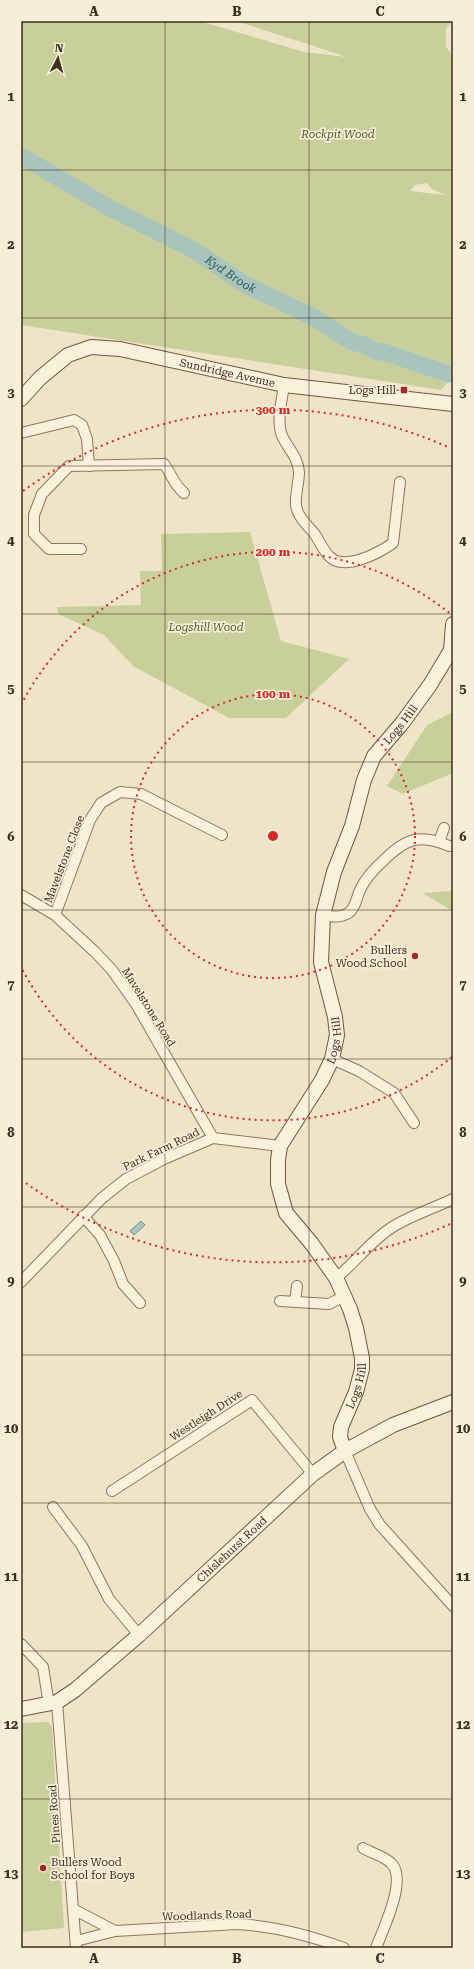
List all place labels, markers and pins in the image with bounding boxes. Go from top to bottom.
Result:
place label: Logs Hill [349,384,397,397]
marker: Logs Hill [399,385,409,395]
centre of rings [266,829,280,843]
place label: Bullers Wood School [336,944,408,970]
marker: Bullers Wood School [410,951,420,961]
place label: Bullers Wood School for Boys [51,1856,135,1882]
marker: Bullers Wood School for Boys [38,1863,48,1873]

